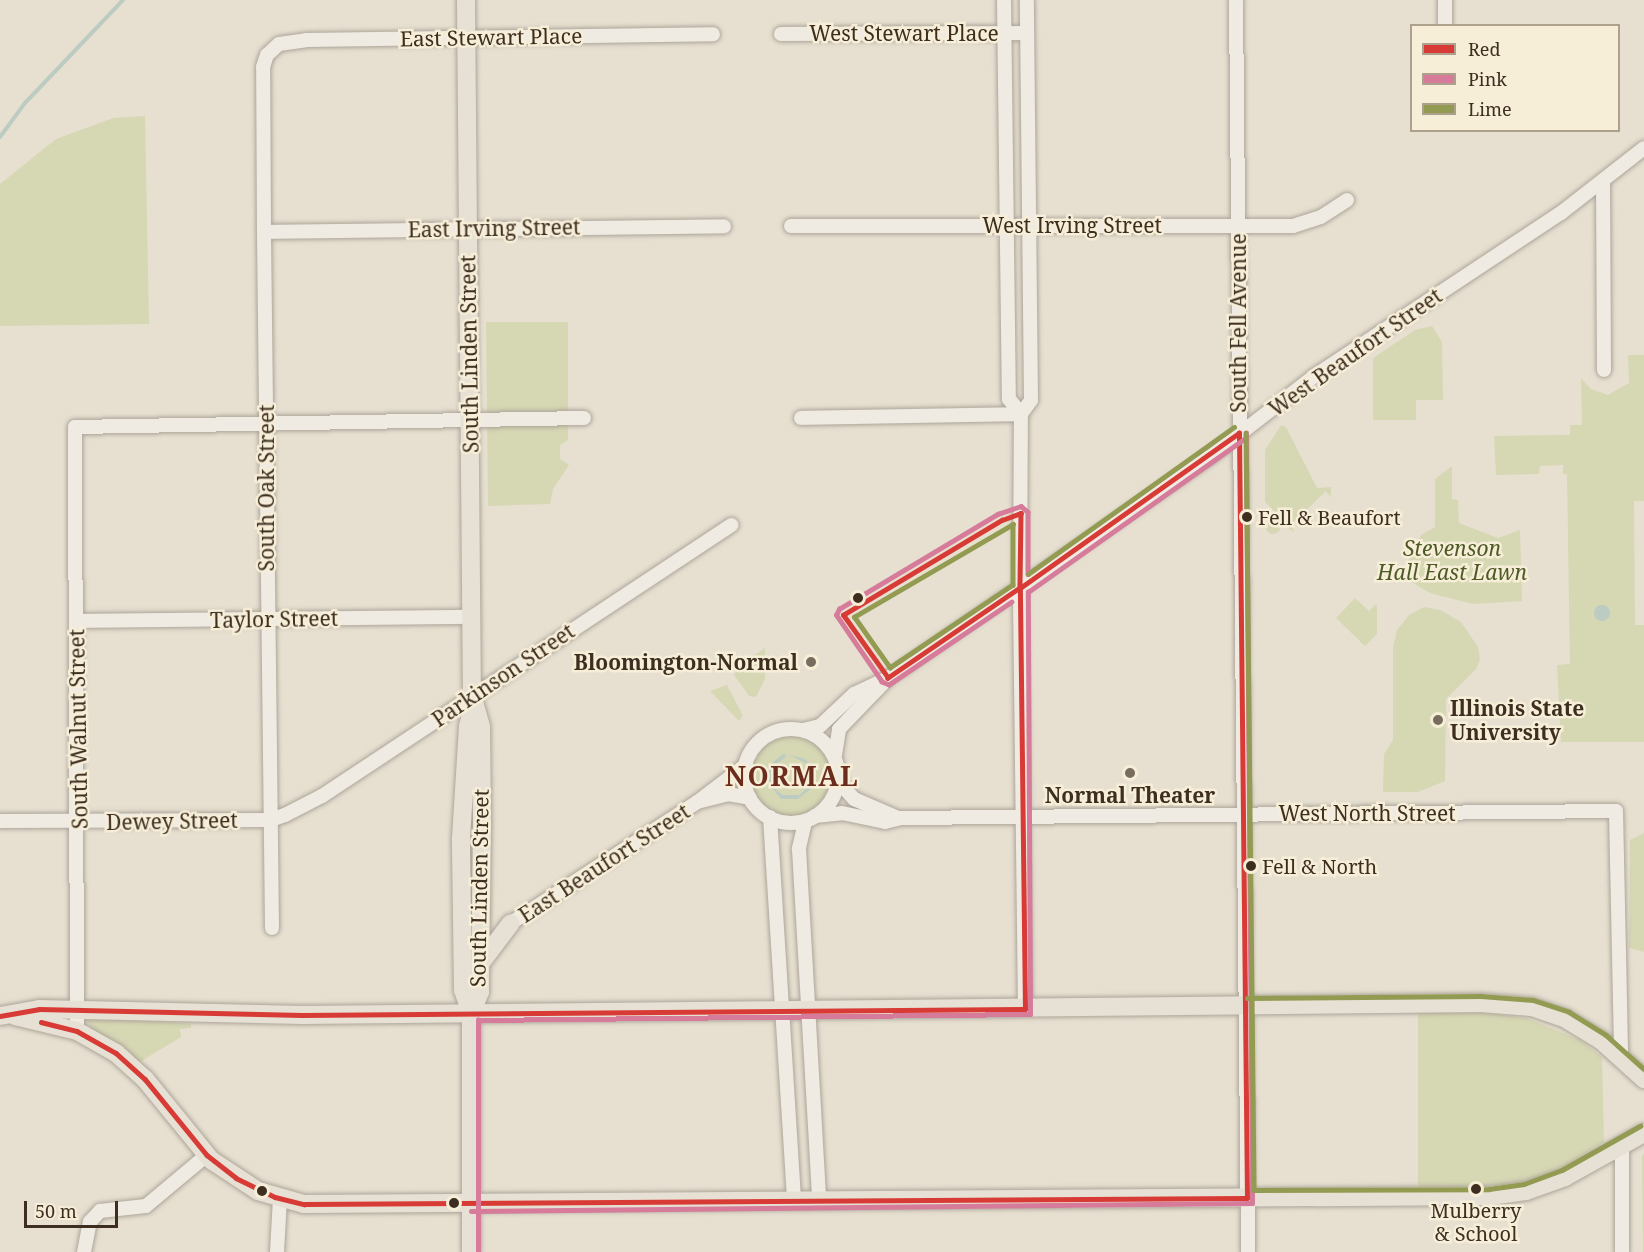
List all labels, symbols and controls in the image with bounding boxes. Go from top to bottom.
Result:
street label: West Stewart Place [809,20,999,46]
street label: East Stewart Place [400,23,582,51]
legend [1410,24,1620,132]
text: Red [1468,37,1501,61]
text: Pink [1468,67,1507,91]
text: Lime [1468,97,1512,121]
street label: West Irving Street [982,212,1162,238]
street label: East Irving Street [408,214,580,242]
street label: South Fell Avenue [1225,233,1251,413]
street label: South Linden Street [455,255,483,453]
street label: West Beaufort Street [1264,283,1446,421]
street label: South Oak Street [253,405,279,571]
place label: Fell & Beaufort [1258,505,1400,529]
marker: Fell & Beaufort [1241,511,1253,523]
park label: Stevenson Hall East Lawn [1377,535,1527,585]
unlabelled marker [852,592,864,604]
street label: Taylor Street [210,605,338,633]
street label: Parkinson Street [427,618,579,732]
street label: South Walnut Street [64,629,92,829]
place label: Bloomington-Normal [574,649,798,675]
marker: Bloomington-Normal [802,653,820,671]
place label: Illinois State University [1450,695,1584,745]
marker: Illinois State University [1431,713,1445,727]
district label: NORMAL [725,760,859,792]
marker: Normal Theater [1123,766,1137,780]
place label: Normal Theater [1045,782,1215,808]
street label: South Linden Street [465,789,493,987]
street label: East Beaufort Street [514,798,694,928]
street label: West North Street [1278,800,1456,826]
street label: Dewey Street [106,807,238,835]
place label: Fell & North [1262,854,1377,878]
marker: Fell & North [1245,860,1257,872]
marker: Mulberry & School [1470,1183,1482,1195]
unlabelled marker [256,1185,268,1197]
scale bar [27,1189,122,1227]
unlabelled marker [448,1197,460,1209]
place label: Mulberry & School [1431,1198,1521,1245]
text: 50 m [35,1199,77,1223]

